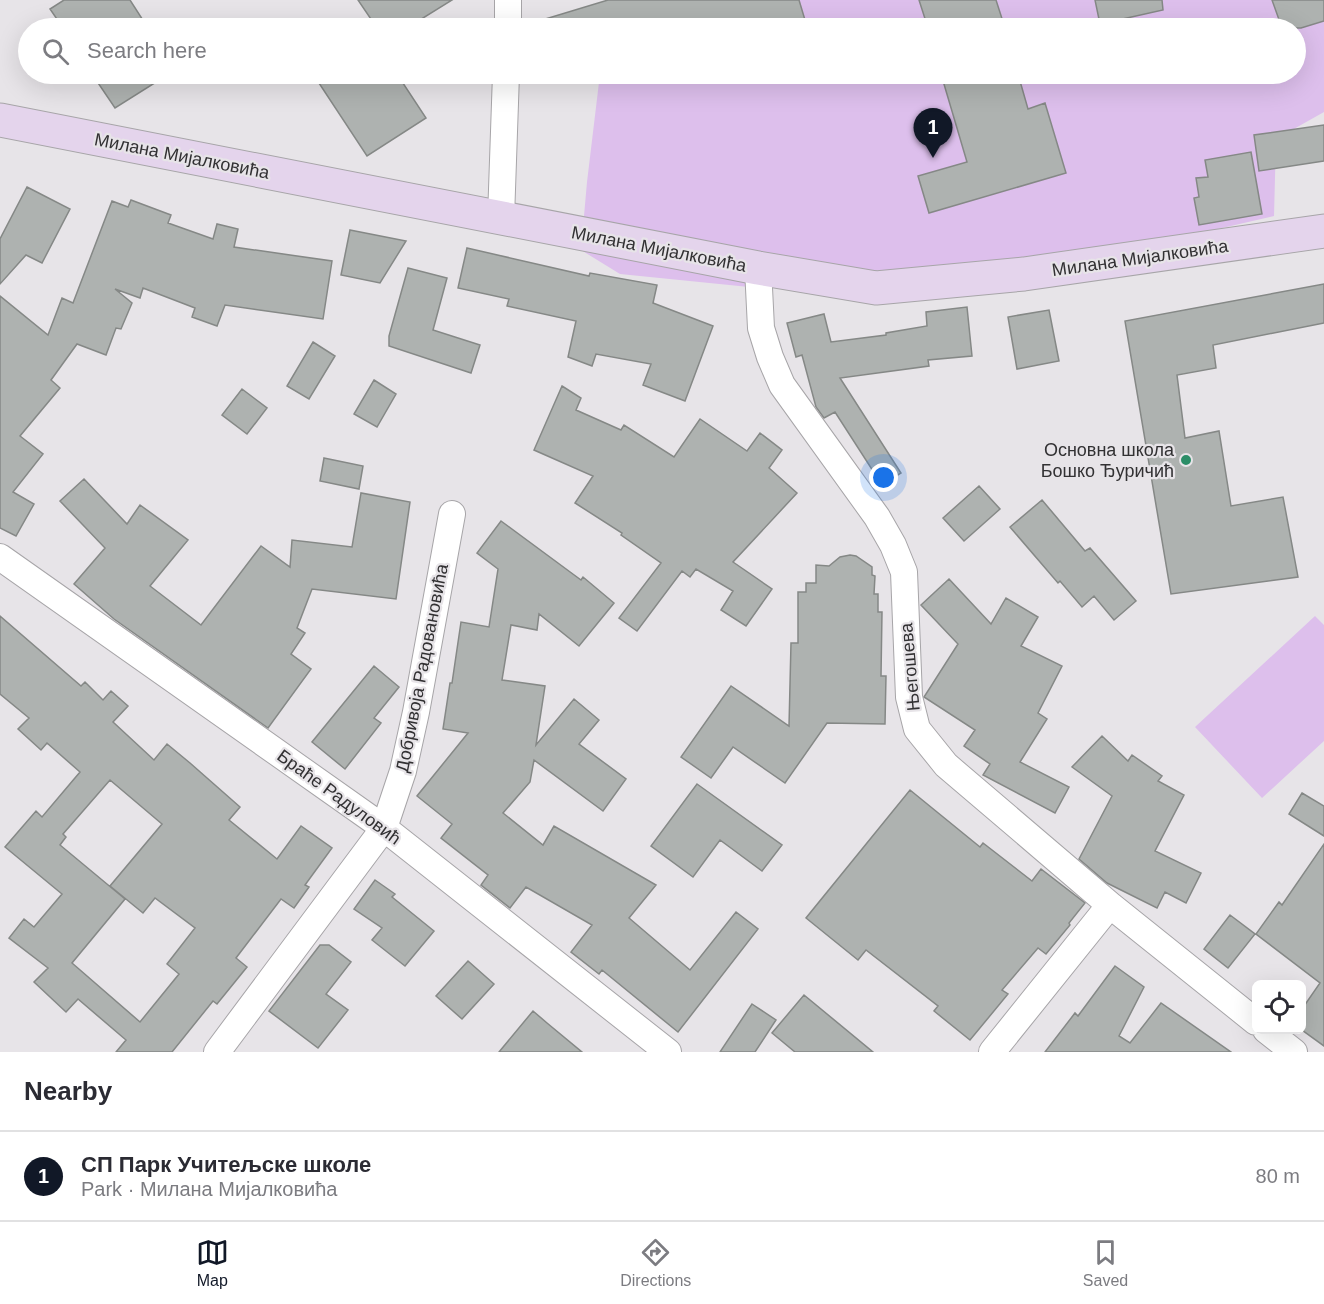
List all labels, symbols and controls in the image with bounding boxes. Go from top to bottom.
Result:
search box [18,18,1306,84]
icon: search [39,35,72,68]
text: Search here [87,38,207,63]
pin: 1 [914,108,952,158]
street label: Милана Мијалковића [93,129,272,183]
street label: Милана Мијалковића [570,222,749,276]
street label: Милана Мијалковића [1051,236,1230,280]
place label: Основна школа Бошко Ђуричић [1041,440,1175,481]
marker: Основна школа Бошко Ђуричић [1179,453,1193,467]
your location [869,463,898,492]
street label: Добривоја Радовановића [392,561,452,774]
street label: Његошева [896,621,924,712]
street label: Браће Радуловић [273,745,405,849]
map controls [1252,980,1306,1034]
button: locate [1252,980,1306,1034]
text: Nearby [24,1076,112,1106]
text: СП Парк Учитељске школе [81,1152,371,1177]
text: 1 [38,1165,49,1187]
text: 80 m [1256,1165,1300,1187]
text: Park · Милана Мијалковића [81,1178,337,1200]
tab: Map [196,1236,229,1290]
tab: Directions [620,1236,691,1290]
tab: Saved [1083,1236,1128,1290]

